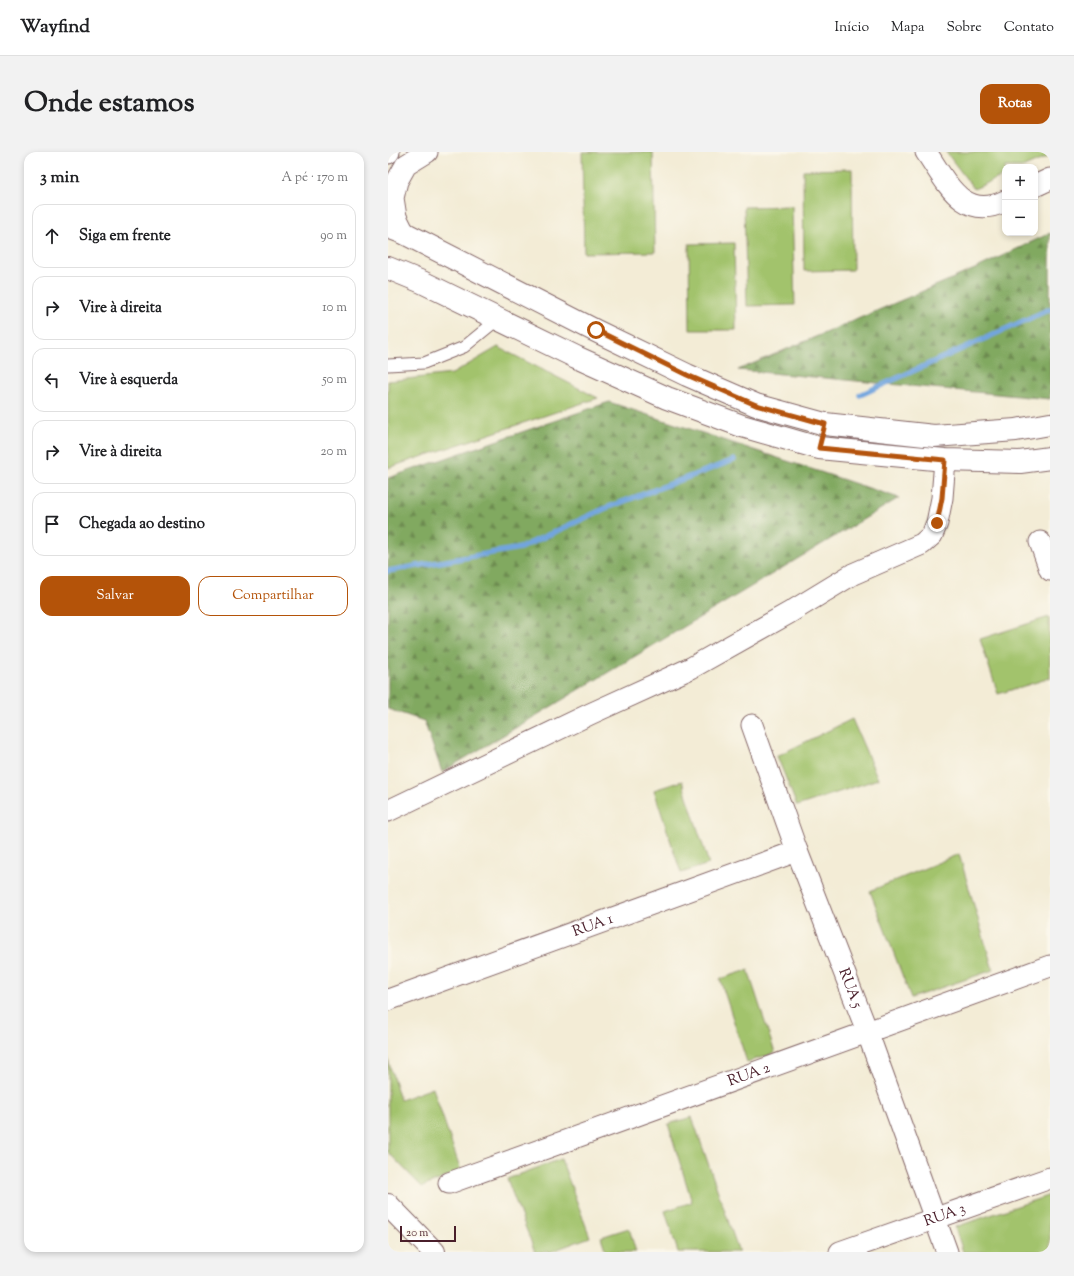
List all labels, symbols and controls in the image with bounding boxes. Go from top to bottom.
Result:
text: Wayfind [20,14,90,41]
text: Início [834,18,869,38]
text: Mapa [891,18,924,38]
text: Sobre [946,18,982,38]
text: Contato [1004,18,1054,38]
text: Onde estamos [24,84,194,124]
button: Rotas [980,84,1050,124]
map controls [1002,164,1038,236]
button: + [1002,164,1038,200]
text: 3 min [40,166,79,190]
text: A pé · 170 m [282,169,348,187]
button: − [1002,200,1038,236]
icon: ahead [41,225,63,247]
text: Siga em frente [79,226,171,247]
text: 90 m [320,227,347,245]
icon: right [41,297,63,319]
text: Vire à direita [79,298,162,319]
text: 10 m [322,299,347,317]
route start [587,321,605,339]
icon: left [41,369,63,391]
text: Vire à esquerda [79,370,178,391]
text: 50 m [322,371,347,389]
icon: right [41,441,63,463]
text: Vire à direita [79,442,162,463]
text: 20 m [321,443,347,461]
icon: arrive [41,513,63,535]
text: Chegada ao destino [79,514,205,535]
route end [928,514,946,532]
button: Salvar [40,576,190,616]
button: Compartilhar [198,576,348,616]
street label: RUA 1 [570,908,616,942]
street label: RUA 5 [833,965,868,1011]
street label: RUA 2 [725,1057,773,1092]
street label: RUA 3 [921,1198,968,1232]
scale bar [400,1224,456,1243]
text: 20 m [406,1225,428,1241]

